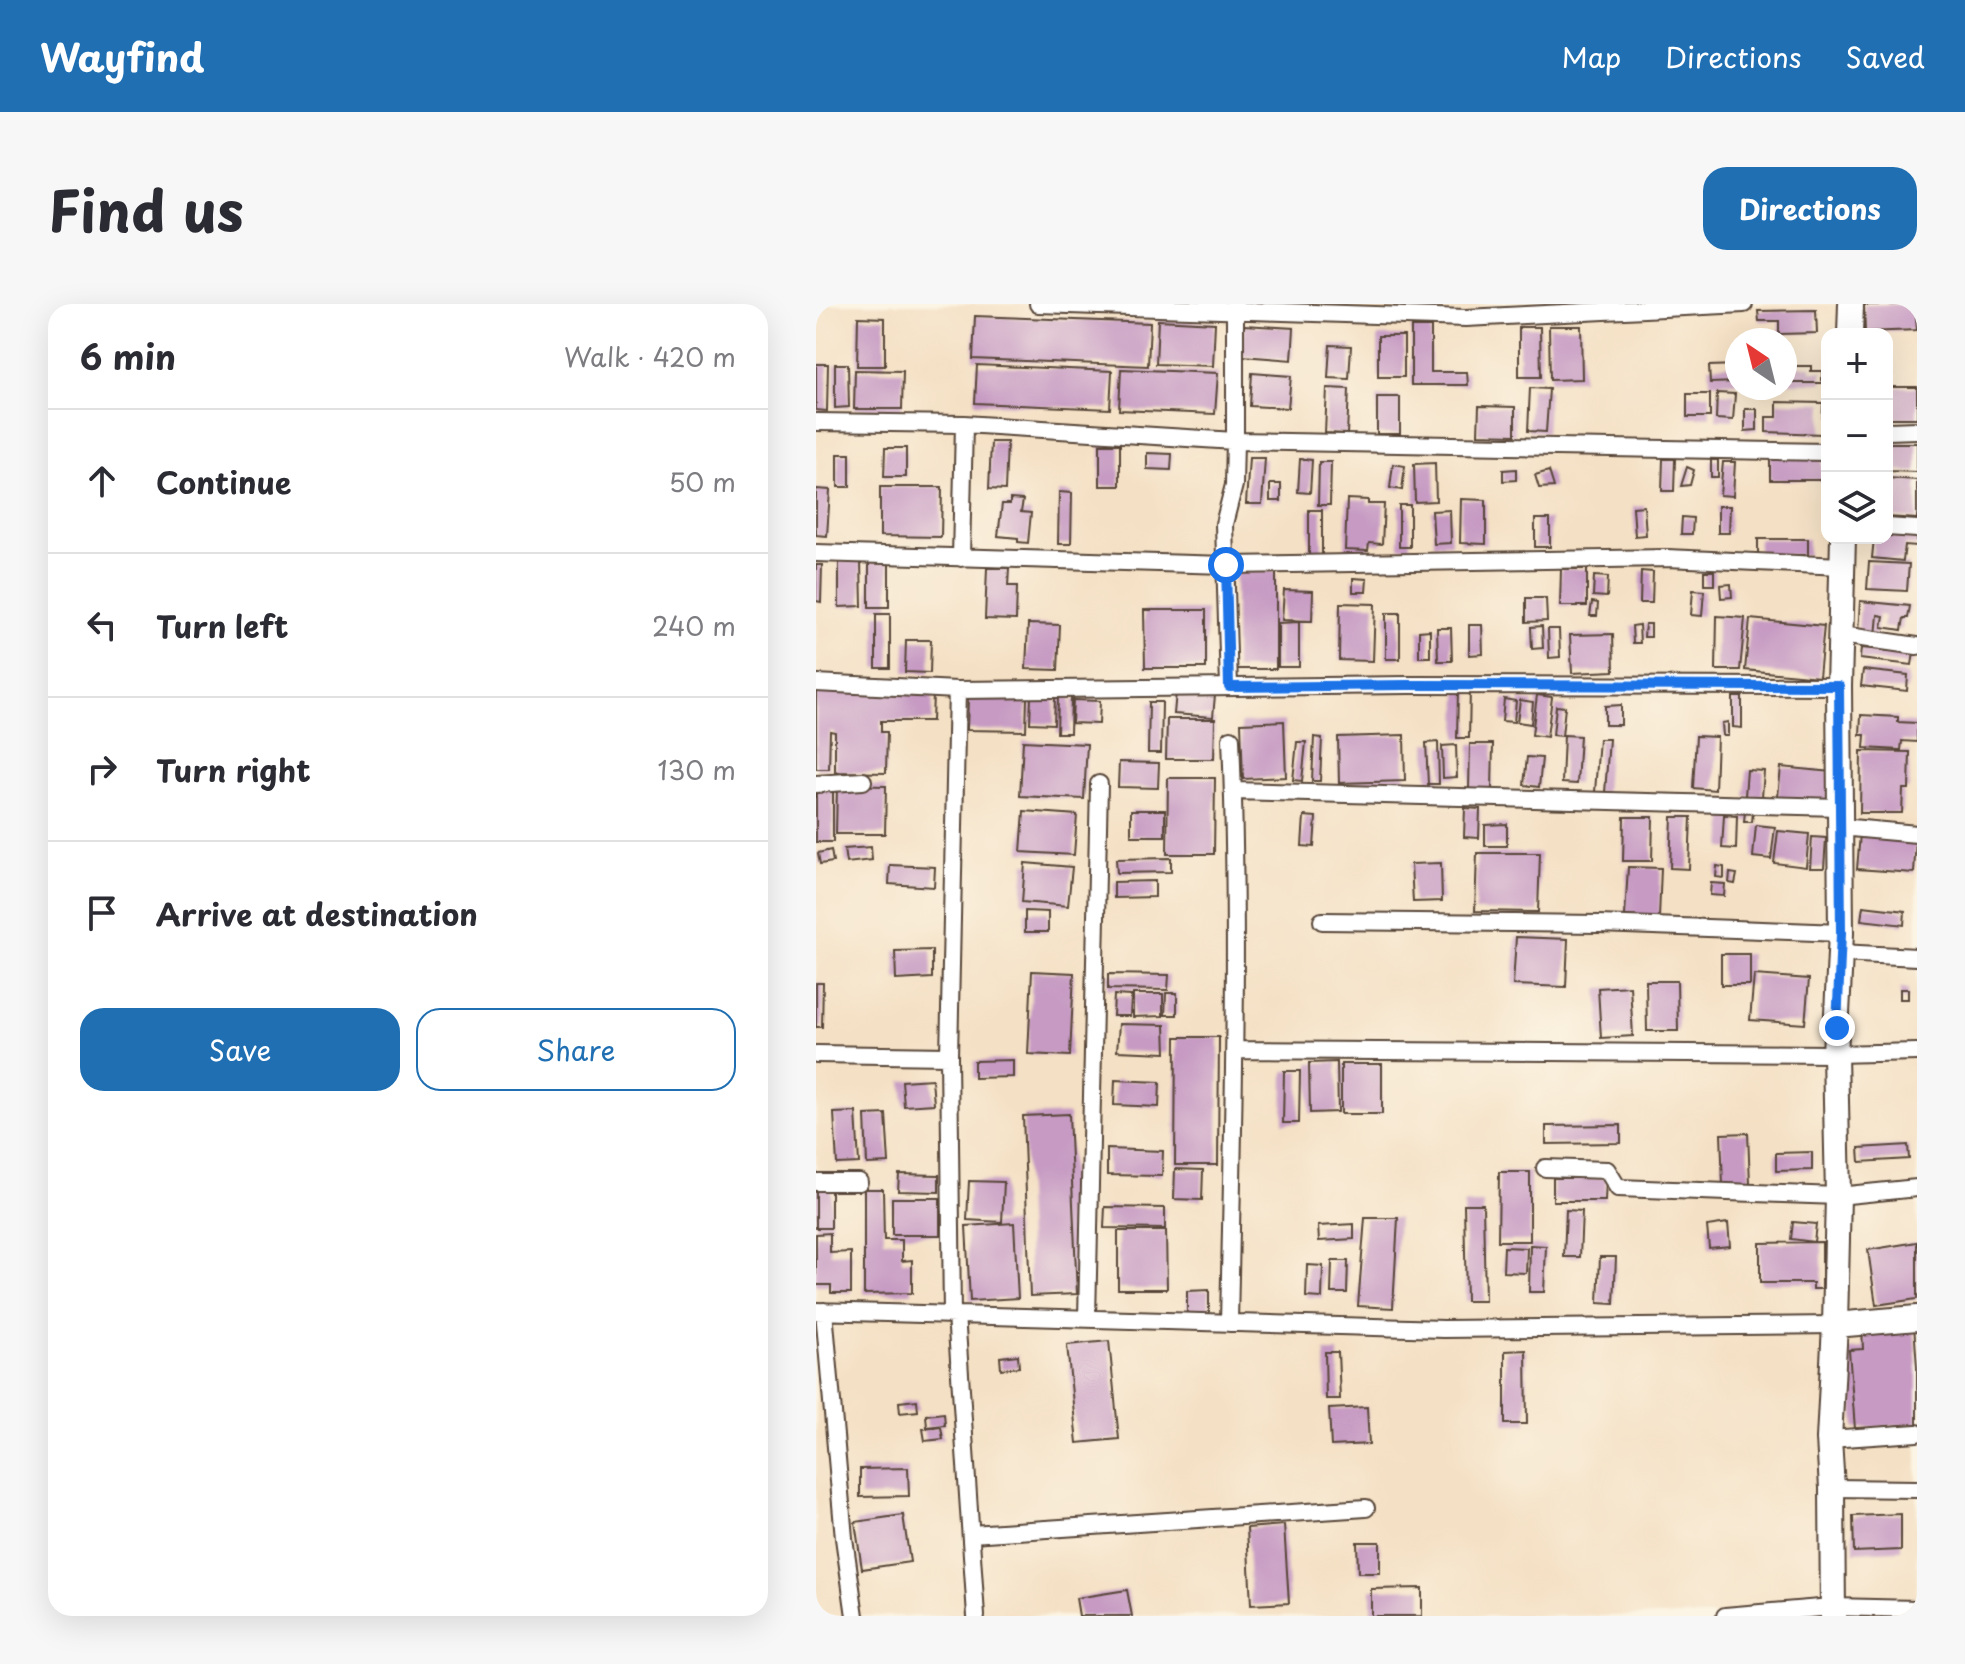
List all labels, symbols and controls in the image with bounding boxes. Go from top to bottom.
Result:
text: Wayfind [40,28,204,85]
text: Map [1562,35,1621,78]
text: Directions [1665,35,1802,78]
text: Saved [1846,35,1925,78]
text: Find us [48,166,244,251]
button: Directions [1703,167,1917,250]
north arrow [1725,328,1797,400]
map controls [1821,328,1893,544]
button: + [1821,328,1893,400]
text: 6 min [80,330,176,382]
text: Walk · 420 m [564,337,736,376]
button: − [1821,400,1893,472]
icon: ahead [80,459,124,503]
text: Continue [156,459,291,504]
text: 50 m [669,462,736,501]
button: layers [1821,472,1893,544]
route start [1208,547,1244,583]
icon: left [80,603,124,647]
text: Turn left [156,603,288,648]
text: 240 m [652,606,736,645]
icon: right [80,747,124,791]
text: Turn right [156,747,311,792]
text: 130 m [657,750,736,789]
icon: arrive [80,891,124,935]
text: Arrive at destination [156,891,478,936]
button: Save [80,1008,400,1091]
button: Share [416,1008,736,1091]
route end [1819,1010,1855,1046]

